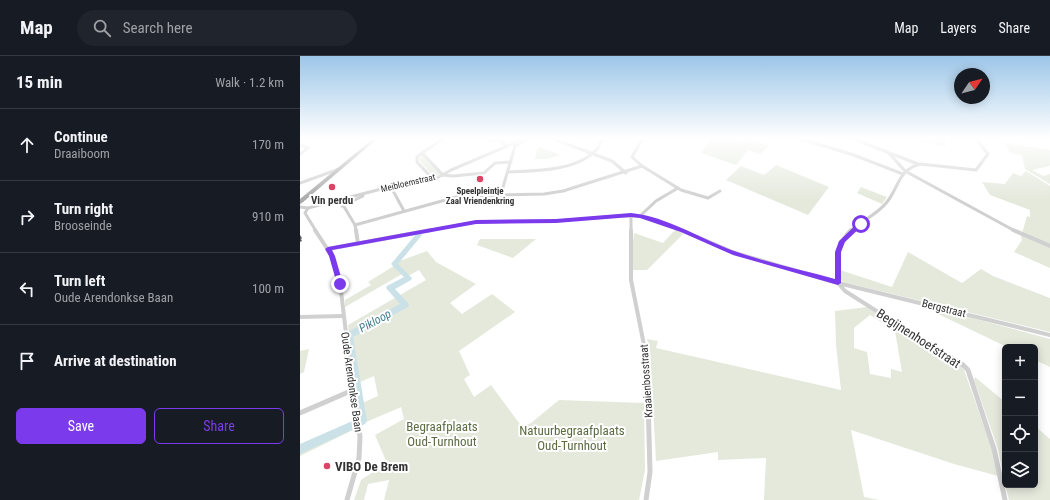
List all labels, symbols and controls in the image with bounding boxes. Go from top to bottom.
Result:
search box [77,10,357,46]
text: Map [20,16,53,39]
icon: search [91,17,113,39]
text: Search here [123,19,193,37]
text: Map [894,20,918,36]
text: Layers [940,20,977,36]
text: Share [999,20,1030,36]
north arrow [954,68,990,104]
text: 15 min [16,72,62,92]
text: Walk · 1.2 km [215,75,284,90]
text: Continue [54,128,108,146]
icon: ahead [16,134,38,156]
text: 170 m [252,137,284,152]
text: Draaiboom [54,146,110,161]
street label: Meibloemstraat [380,172,437,194]
marker: Speelpleintje Zaal Vriendenkring [475,174,485,184]
marker: Vin perdu [327,182,337,192]
place label: Speelpleintje Zaal Vriendenkring [446,186,515,206]
place label: Vin perdu [311,194,353,207]
text: Turn right [54,200,113,218]
icon: right [16,206,38,228]
text: 910 m [252,209,284,224]
route start [852,215,870,233]
text: Brooseinde [54,218,112,233]
text: Turn left [54,272,105,290]
route end [331,275,349,293]
icon: left [16,278,38,300]
text: 100 m [252,281,284,296]
text: Oude Arendonkse Baan [54,290,173,305]
street label: Bergstraat [920,297,967,320]
water label: Pikloop [357,306,394,335]
street label: Begijnenhoefstraat [874,306,964,371]
street label: Oude Arendonkse Baan [338,331,365,433]
street label: Kraaienbosstraat [637,344,656,418]
map controls [1002,344,1038,488]
button: + [1002,344,1038,380]
icon: arrive [16,350,38,372]
text: Arrive at destination [54,352,177,370]
button: − [1002,380,1038,416]
button: Save [16,408,146,444]
button: Share [154,408,284,444]
button: locate [1002,416,1038,452]
park label: Begraafplaats Oud-Turnhout [406,419,478,449]
park label: Natuurbegraafplaats Oud-Turnhout [519,423,625,453]
button: layers [1002,452,1038,488]
place label: VIBO De Brem [335,459,408,474]
marker: VIBO De Brem [322,461,332,471]

